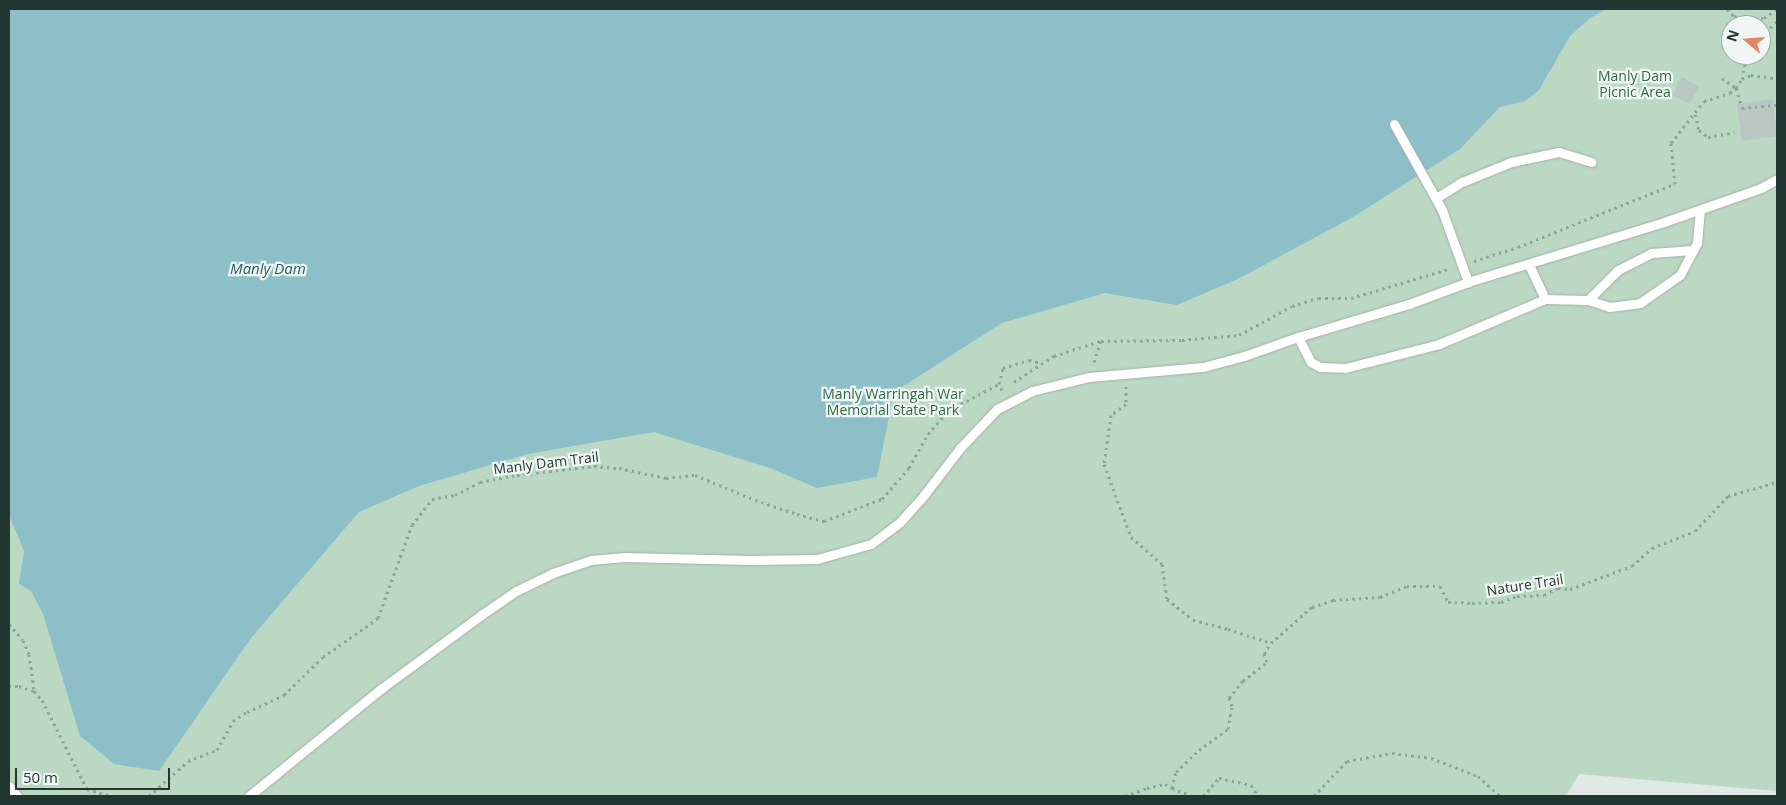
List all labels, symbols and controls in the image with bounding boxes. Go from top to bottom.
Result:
north arrow [1721,15,1771,65]
text: N [1721,27,1743,44]
park label: Manly Dam Picnic Area [1598,68,1672,100]
water label: Manly Dam [230,260,306,278]
park label: Manly Warringah War Memorial State Park [822,386,964,418]
street label: Manly Dam Trail [492,448,600,478]
street label: Nature Trail [1485,571,1565,599]
scale bar [18,758,172,790]
text: 50 m [23,767,58,787]

